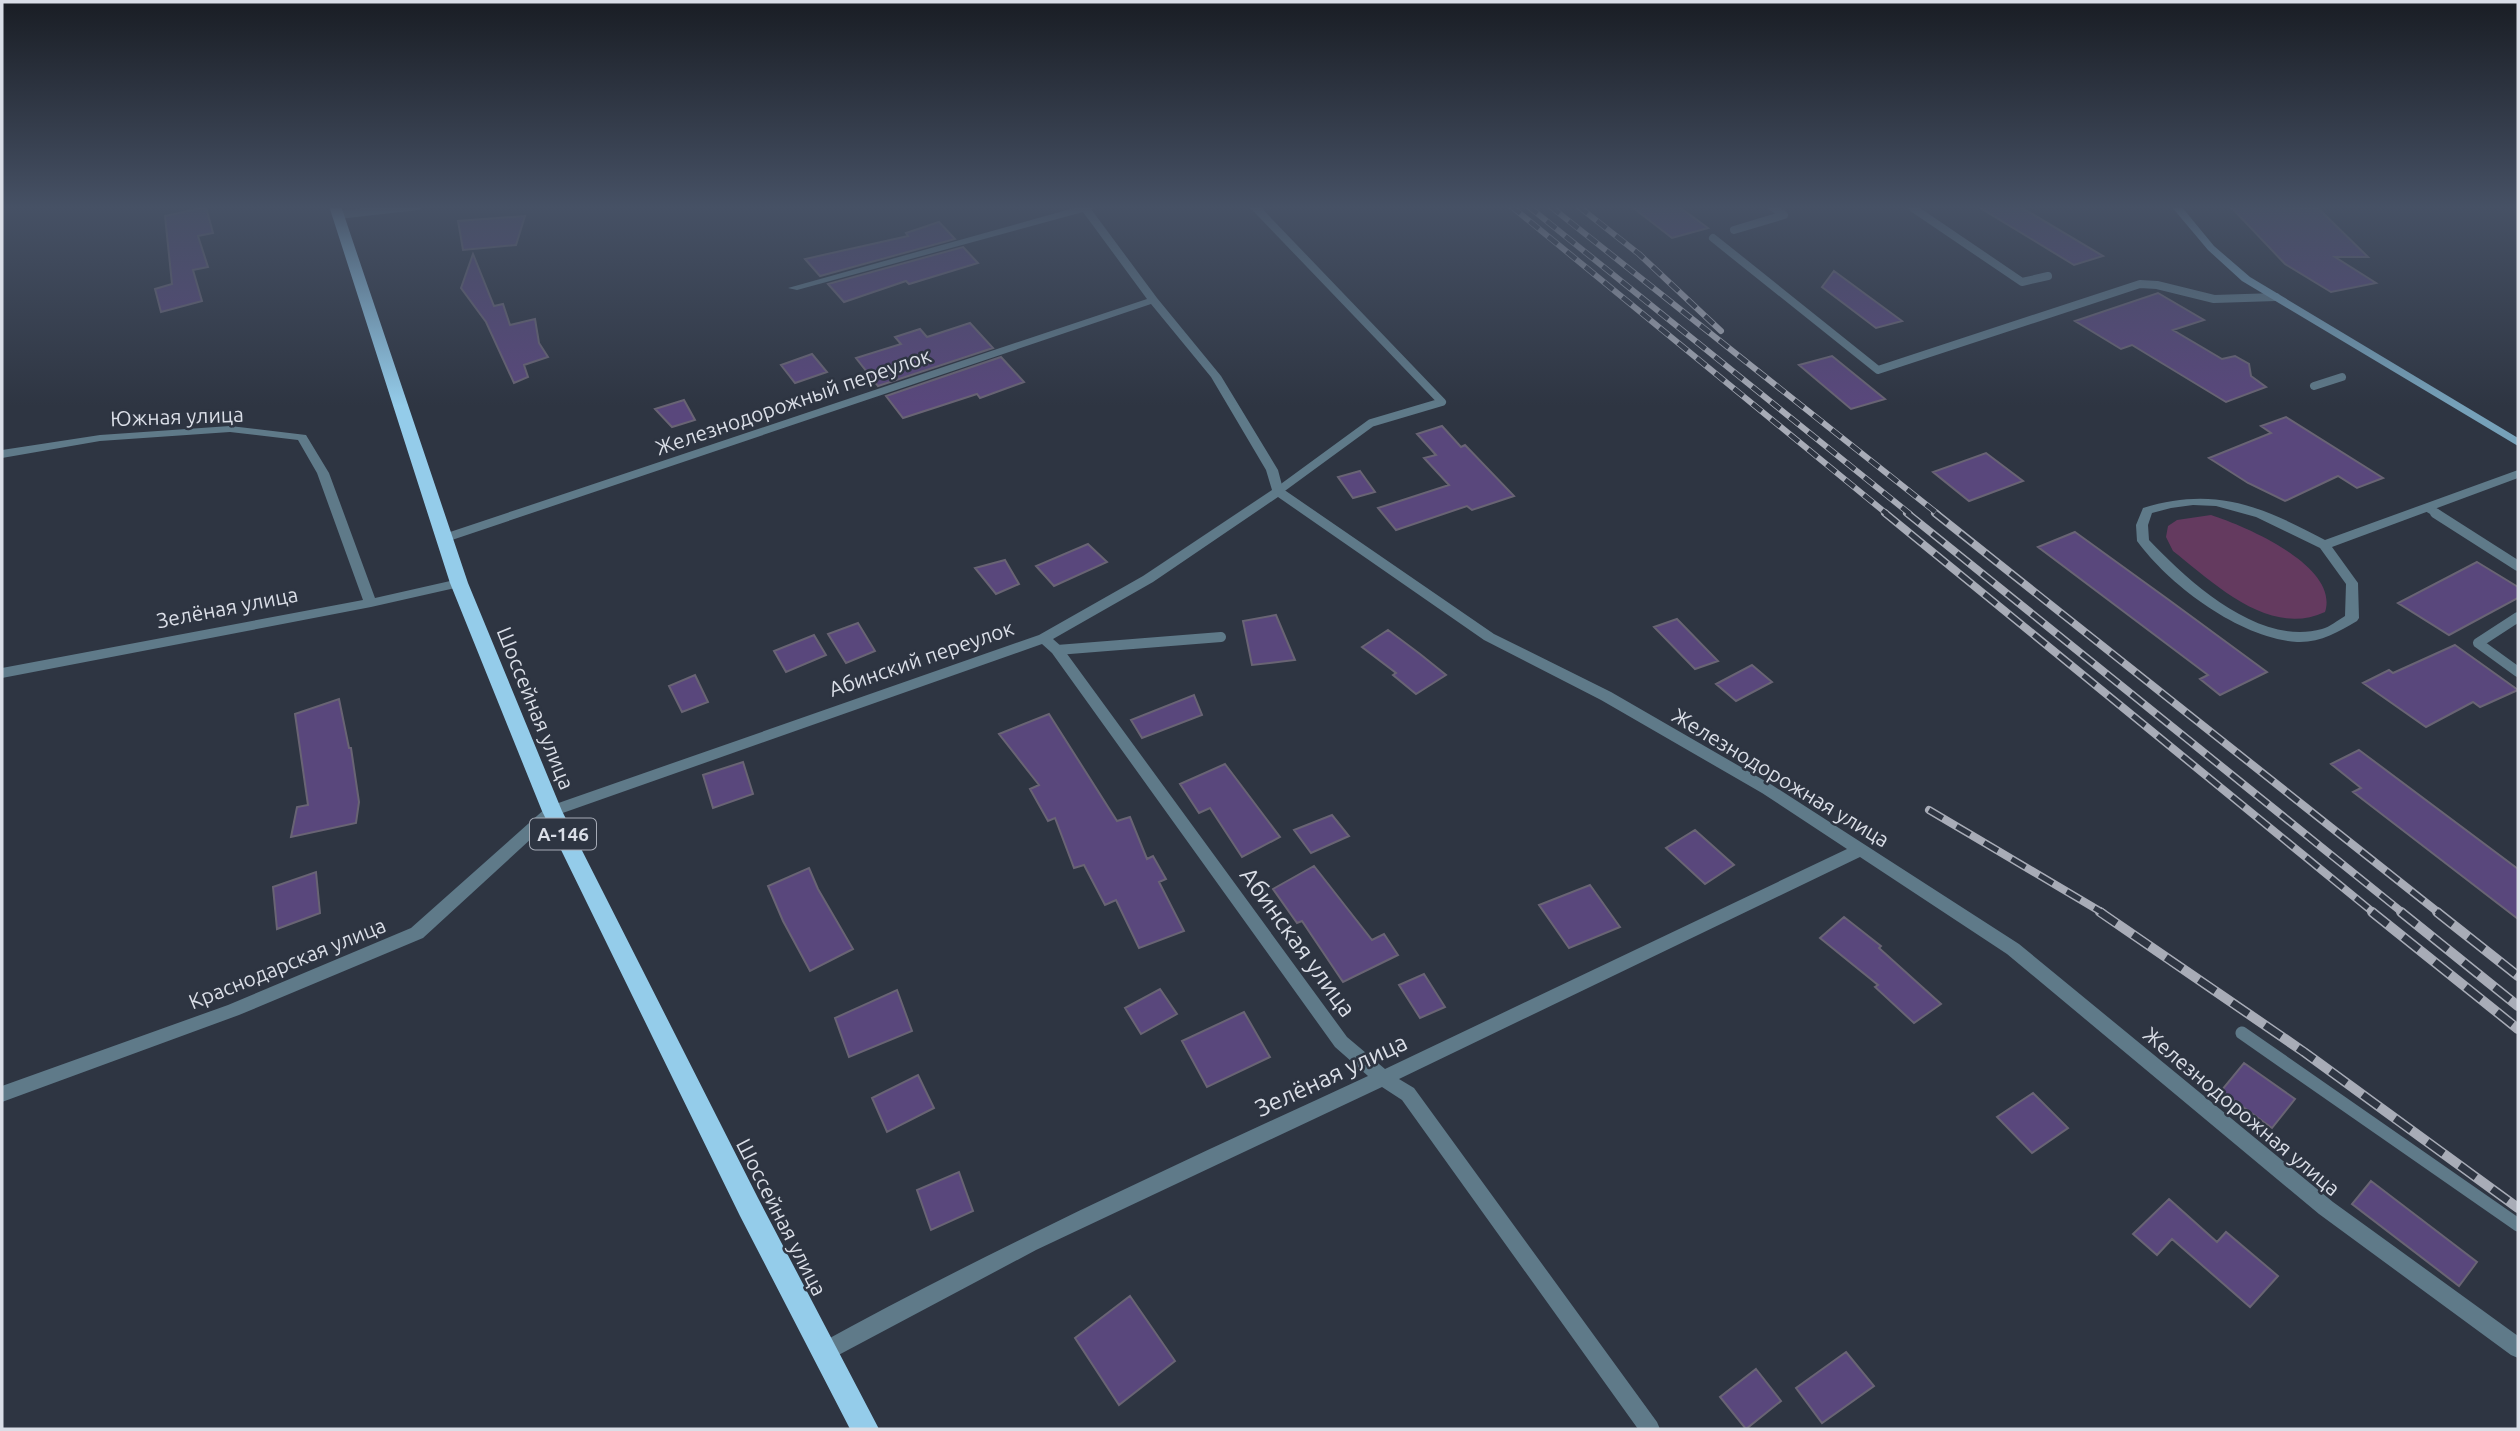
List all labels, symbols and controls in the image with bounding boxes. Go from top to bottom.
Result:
street label: Железнодорожный переулок [652,342,934,460]
street label: Южная улица [110,402,244,430]
street label: Зелёная улица [154,581,300,633]
street label: Абинский переулок [826,615,1017,701]
street label: Шоссейная улица [492,623,580,793]
street label: Железнодорожная улица [1668,703,1894,851]
road number: А-146 [530,818,596,849]
street label: Абинская улица [1235,862,1361,1022]
street label: Краснодарская улица [185,912,389,1014]
street label: Железнодорожная улица [2139,1022,2345,1200]
street label: Зелёная улица [1251,1028,1411,1122]
street label: Шоссейная улица [732,1135,832,1299]

